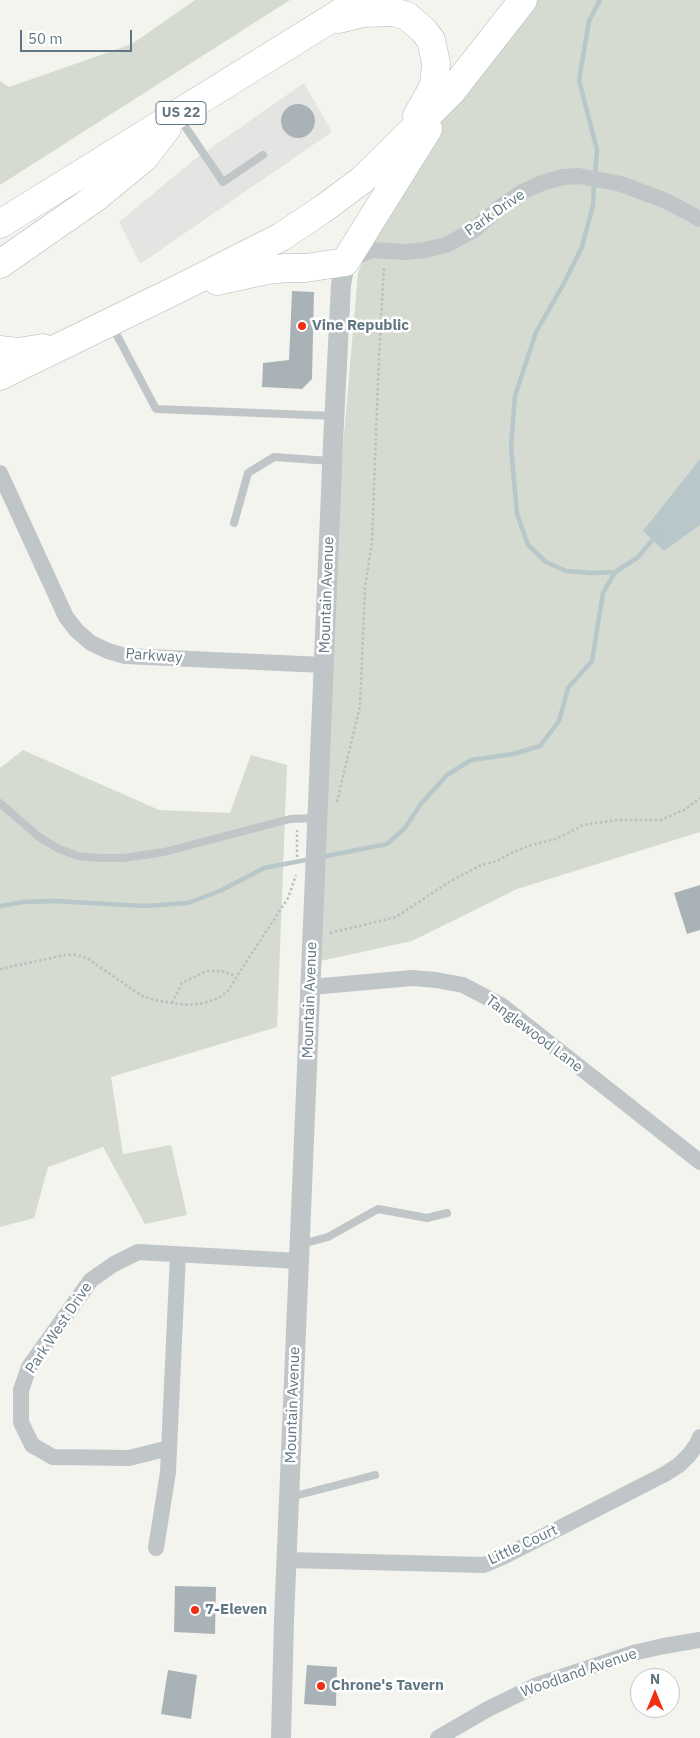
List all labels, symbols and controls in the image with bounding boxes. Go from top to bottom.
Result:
scale bar [22,20,135,52]
text: 50 m [28,29,63,48]
road number: US 22 [156,102,206,125]
street label: Park Drive [462,186,528,240]
place label: Vine Republic [312,317,409,335]
marker: Vine Republic [296,320,308,332]
street label: Mountain Avenue [316,536,338,654]
street label: Parkway [125,645,183,667]
street label: Mountain Avenue [299,941,321,1059]
street label: Tanglewood Lane [482,992,586,1076]
street label: Park West Drive [22,1279,96,1377]
street label: Mountain Avenue [282,1346,304,1464]
street label: Little Court [485,1521,561,1569]
place label: 7-Eleven [205,1601,267,1619]
marker: 7-Eleven [189,1604,201,1616]
street label: Woodland Avenue [519,1645,639,1701]
north arrow [630,1668,680,1718]
text: N [650,1670,660,1688]
place label: Chrone's Tavern [331,1677,444,1695]
marker: Chrone's Tavern [315,1680,327,1692]

